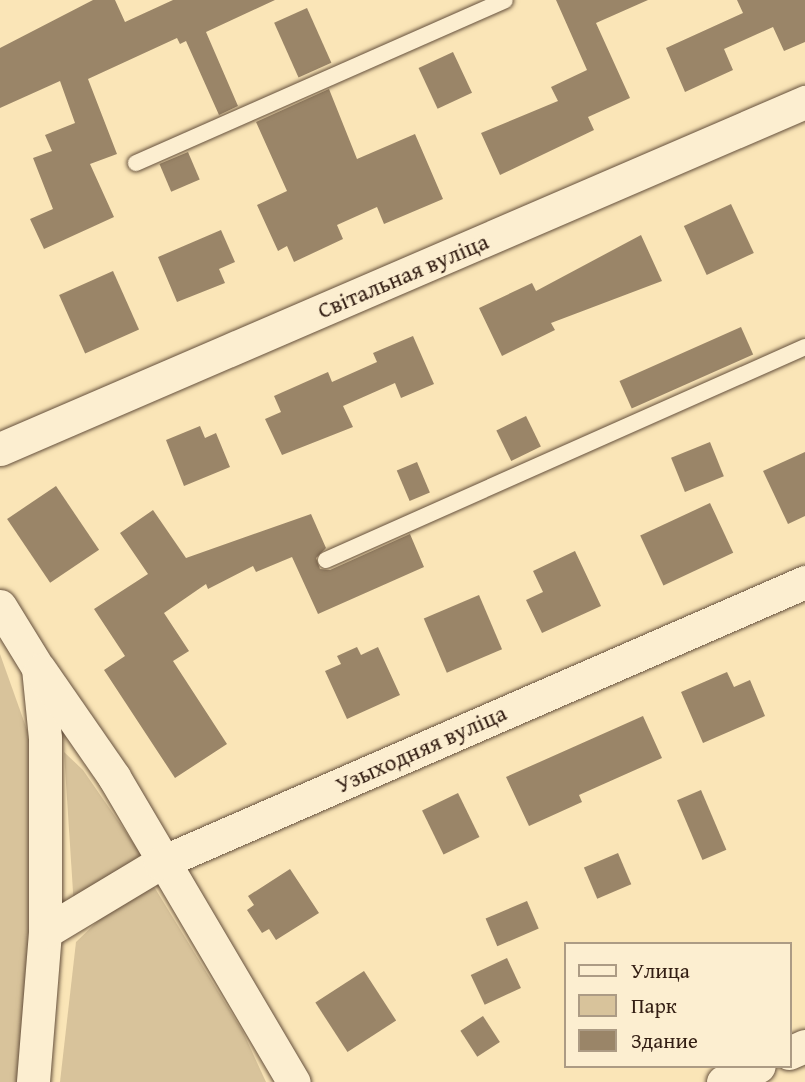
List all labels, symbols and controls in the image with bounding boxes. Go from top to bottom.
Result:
street label: Світальная вуліца [313,228,493,324]
street label: Узыходняя вуліца [331,699,511,799]
legend [564,942,791,1068]
text: Улица [631,955,690,986]
text: Парк [631,990,677,1021]
text: Здание [631,1025,698,1056]

